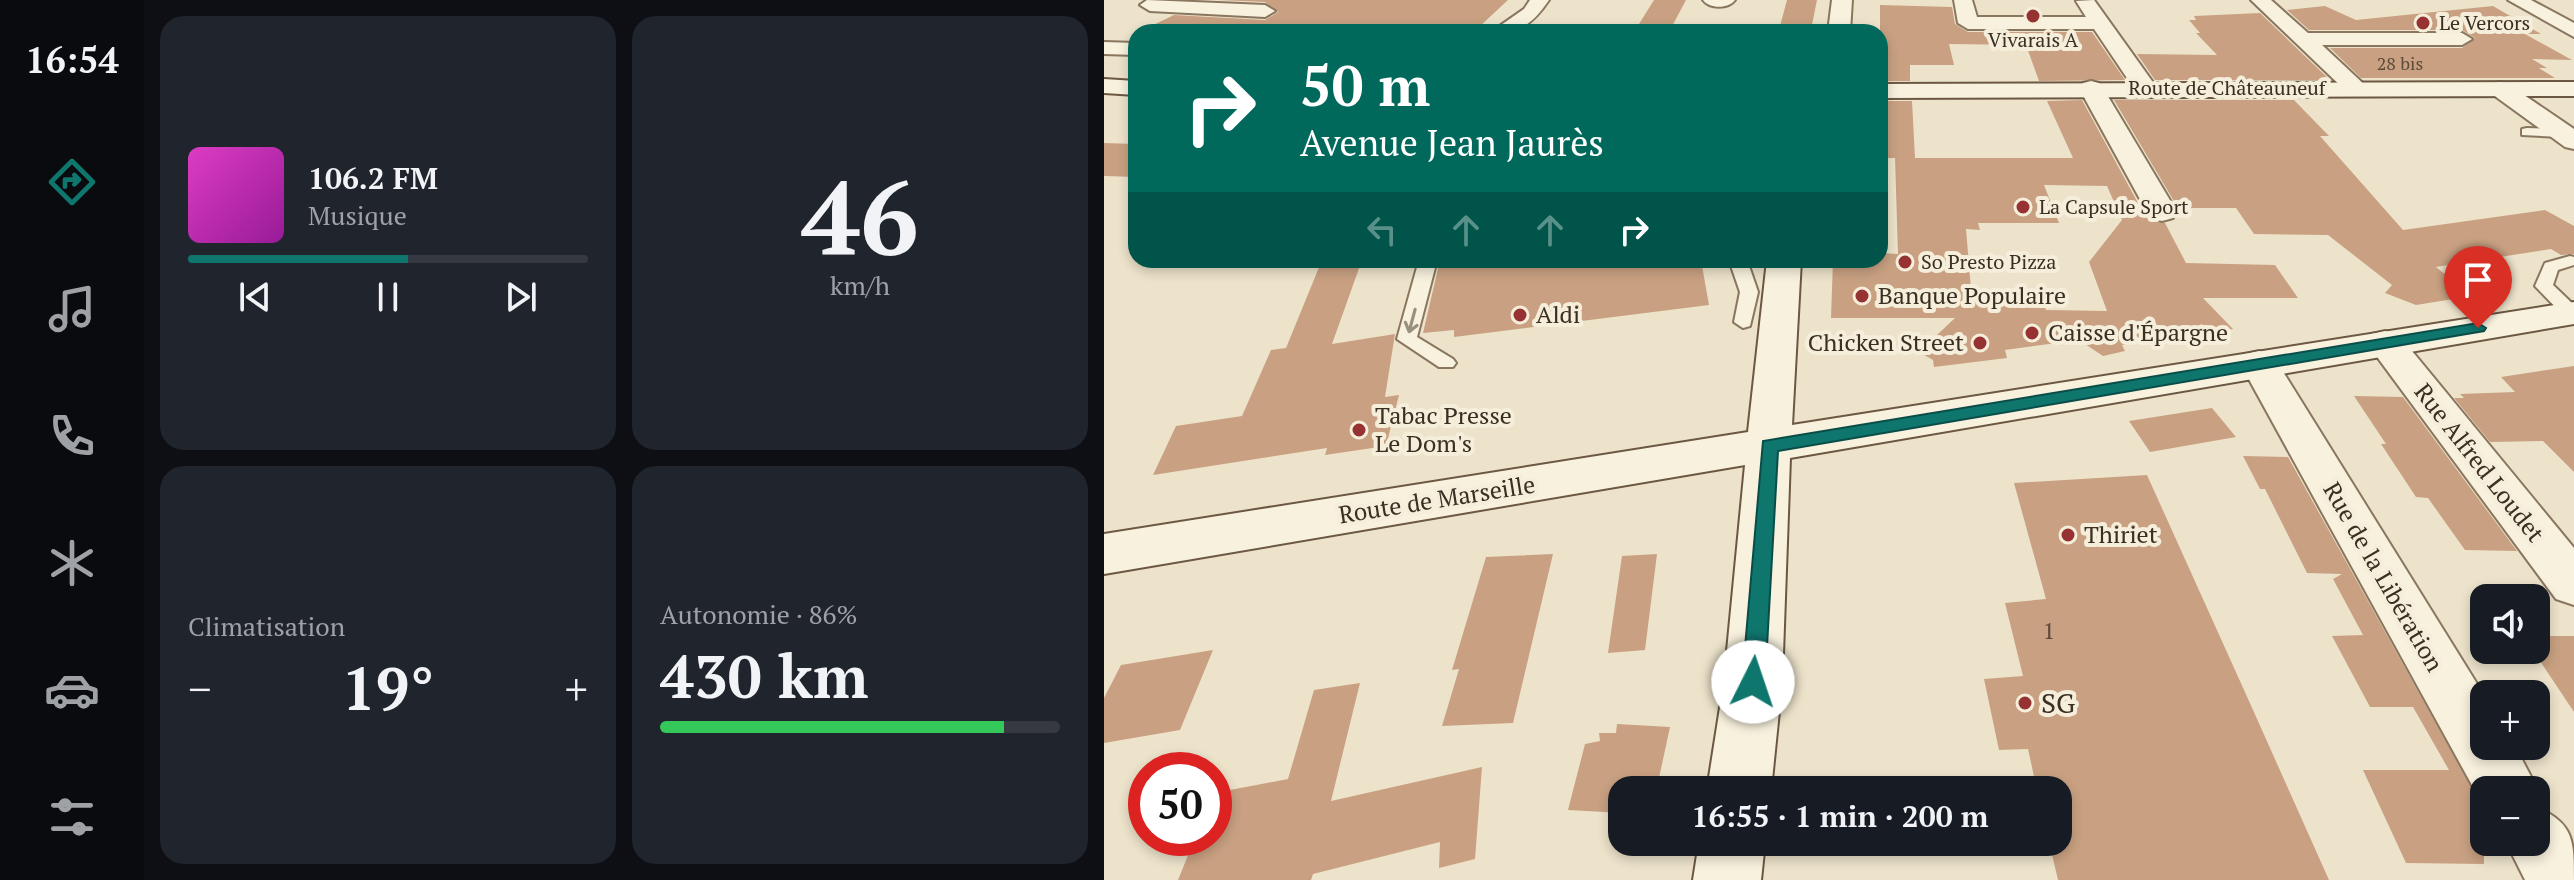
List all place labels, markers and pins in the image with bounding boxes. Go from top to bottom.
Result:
marker: Vivarais A [2024,7,2042,25]
place label: Le Vercors [2439,9,2530,36]
marker: Le Vercors [2414,14,2432,32]
place label: Vivarais A [1988,26,2079,53]
place label: La Capsule Sport [2039,193,2189,220]
marker: La Capsule Sport [2014,198,2032,216]
pin [2444,246,2512,328]
place label: So Presto Pizza [1921,248,2056,275]
marker: So Presto Pizza [1896,253,1914,271]
place label: Banque Populaire [1878,279,2066,311]
marker: Banque Populaire [1853,287,1871,305]
place label: Aldi [1536,298,1580,330]
marker: Aldi [1511,306,1529,324]
place label: Caisse d'Épargne [2048,316,2228,348]
marker: Caisse d'Épargne [2023,324,2041,342]
place label: Chicken Street [1808,326,1964,358]
marker: Chicken Street [1971,334,1989,352]
place label: Tabac Presse Le Dom's [1375,399,1512,459]
marker: Tabac Presse Le Dom's [1350,421,1368,439]
place label: Thiriet [2084,518,2158,550]
marker: Thiriet [2059,526,2077,544]
place label: SG [2041,684,2075,721]
marker: SG [2016,694,2034,712]

